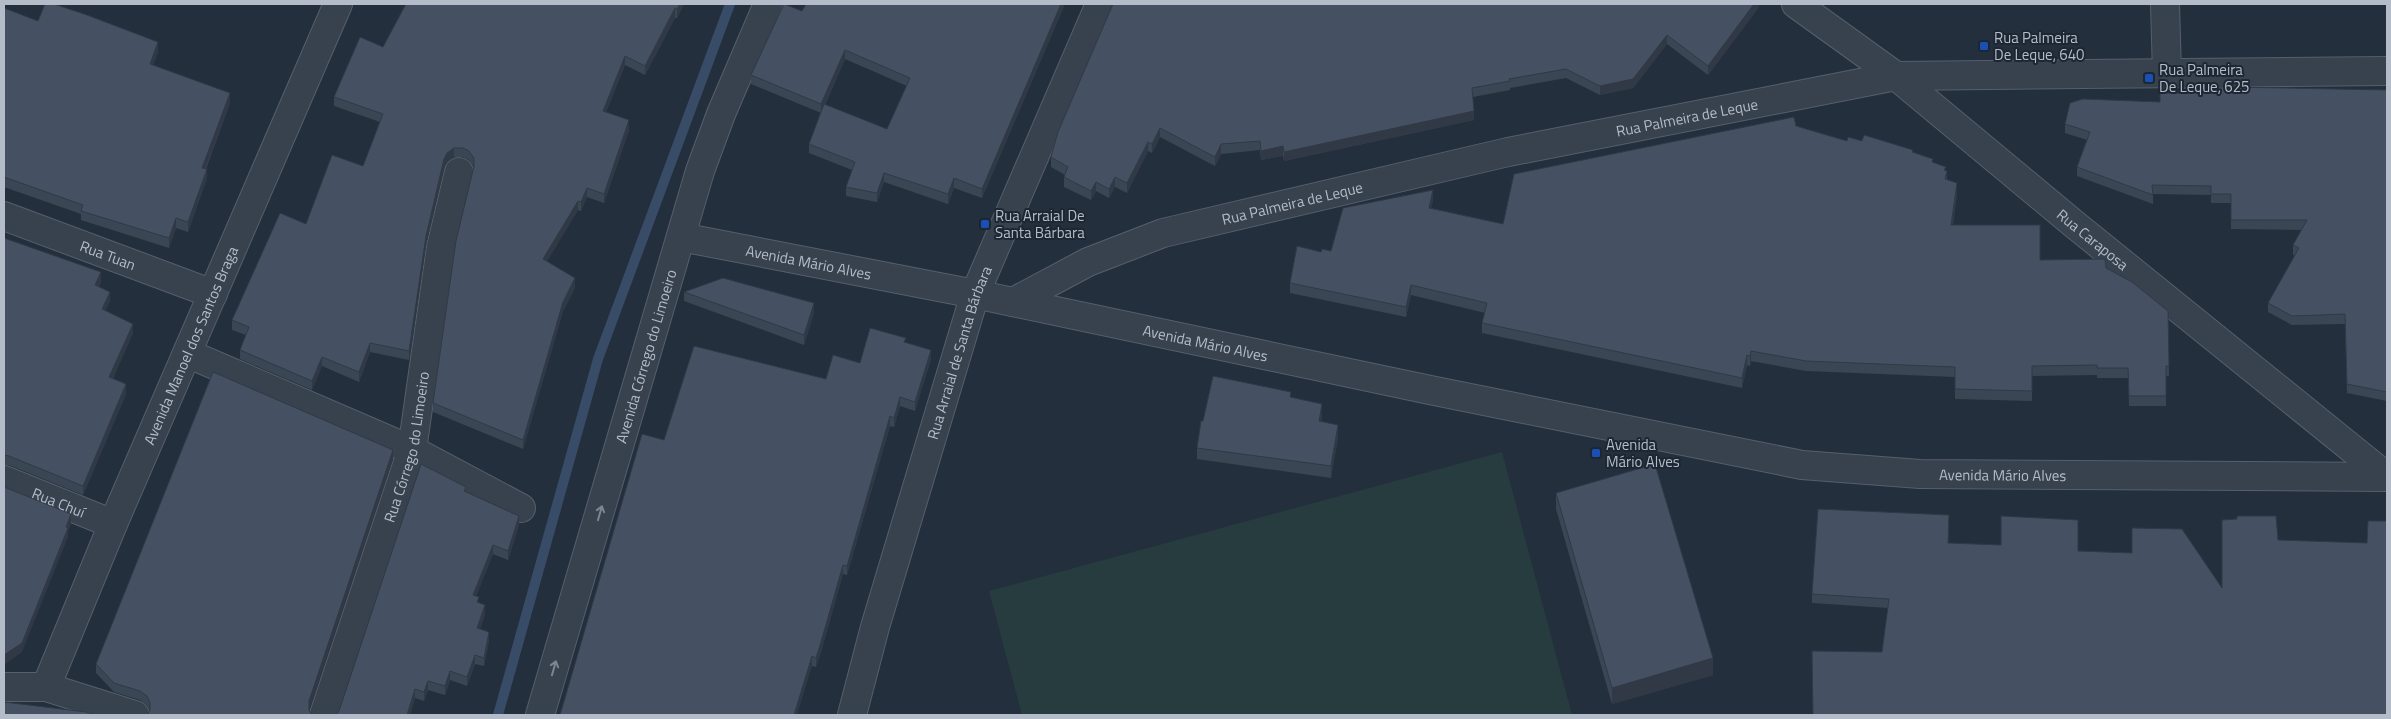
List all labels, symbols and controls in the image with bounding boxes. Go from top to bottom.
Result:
place label: Rua Palmeira De Leque, 640 [1994,26,2085,66]
marker: Rua Palmeira De Leque, 640 [1978,40,1990,52]
place label: Rua Palmeira De Leque, 625 [2159,58,2250,98]
marker: Rua Palmeira De Leque, 625 [2143,72,2155,84]
street label: Rua Palmeira de Leque [1614,92,1760,142]
street label: Rua Palmeira de Leque [1219,175,1365,230]
street label: Rua Caraposa [2052,203,2134,276]
place label: Rua Arraial De Santa Bárbara [995,204,1085,244]
marker: Rua Arraial De Santa Bárbara [979,218,991,230]
street label: Rua Tuan [77,234,139,276]
street label: Avenida Mário Alves [744,238,873,285]
street label: Avenida Manoel dos Santos Braga [137,242,244,448]
street label: Rua Arraial de Santa Bárbara [920,262,998,442]
street label: Avenida Córrego do Limoeiro [609,266,682,446]
street label: Avenida Mário Alves [1141,318,1270,367]
street label: Rua Córrego do Limoeiro [377,370,435,525]
place label: Avenida Mário Alves [1606,433,1680,473]
marker: Avenida Mário Alves [1590,447,1602,459]
street label: Avenida Mário Alves [1939,463,2066,486]
street label: Rua Chuí [29,481,90,524]
one-way arrow [596,505,606,521]
one-way arrow [550,661,560,677]

